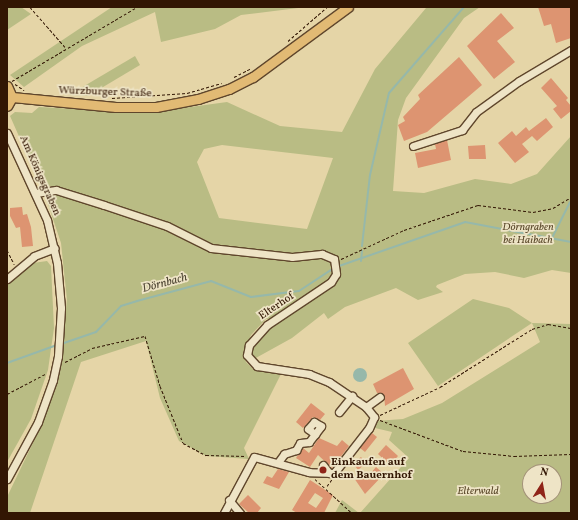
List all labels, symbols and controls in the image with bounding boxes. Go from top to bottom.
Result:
street label: Würzburger Straße [58,85,152,101]
street label: Am Königsgraben [15,134,63,218]
park label: Dörngraben bei Haibach [502,222,554,248]
water label: Dörnbach [141,271,189,297]
street label: Elterhof [257,290,297,324]
place label: Einkaufen auf dem Bauernhof [331,457,412,483]
north arrow [522,464,562,504]
marker: Einkaufen auf dem Bauernhof [318,465,328,475]
text: N [539,465,550,481]
park label: Elterwald [457,485,499,499]

